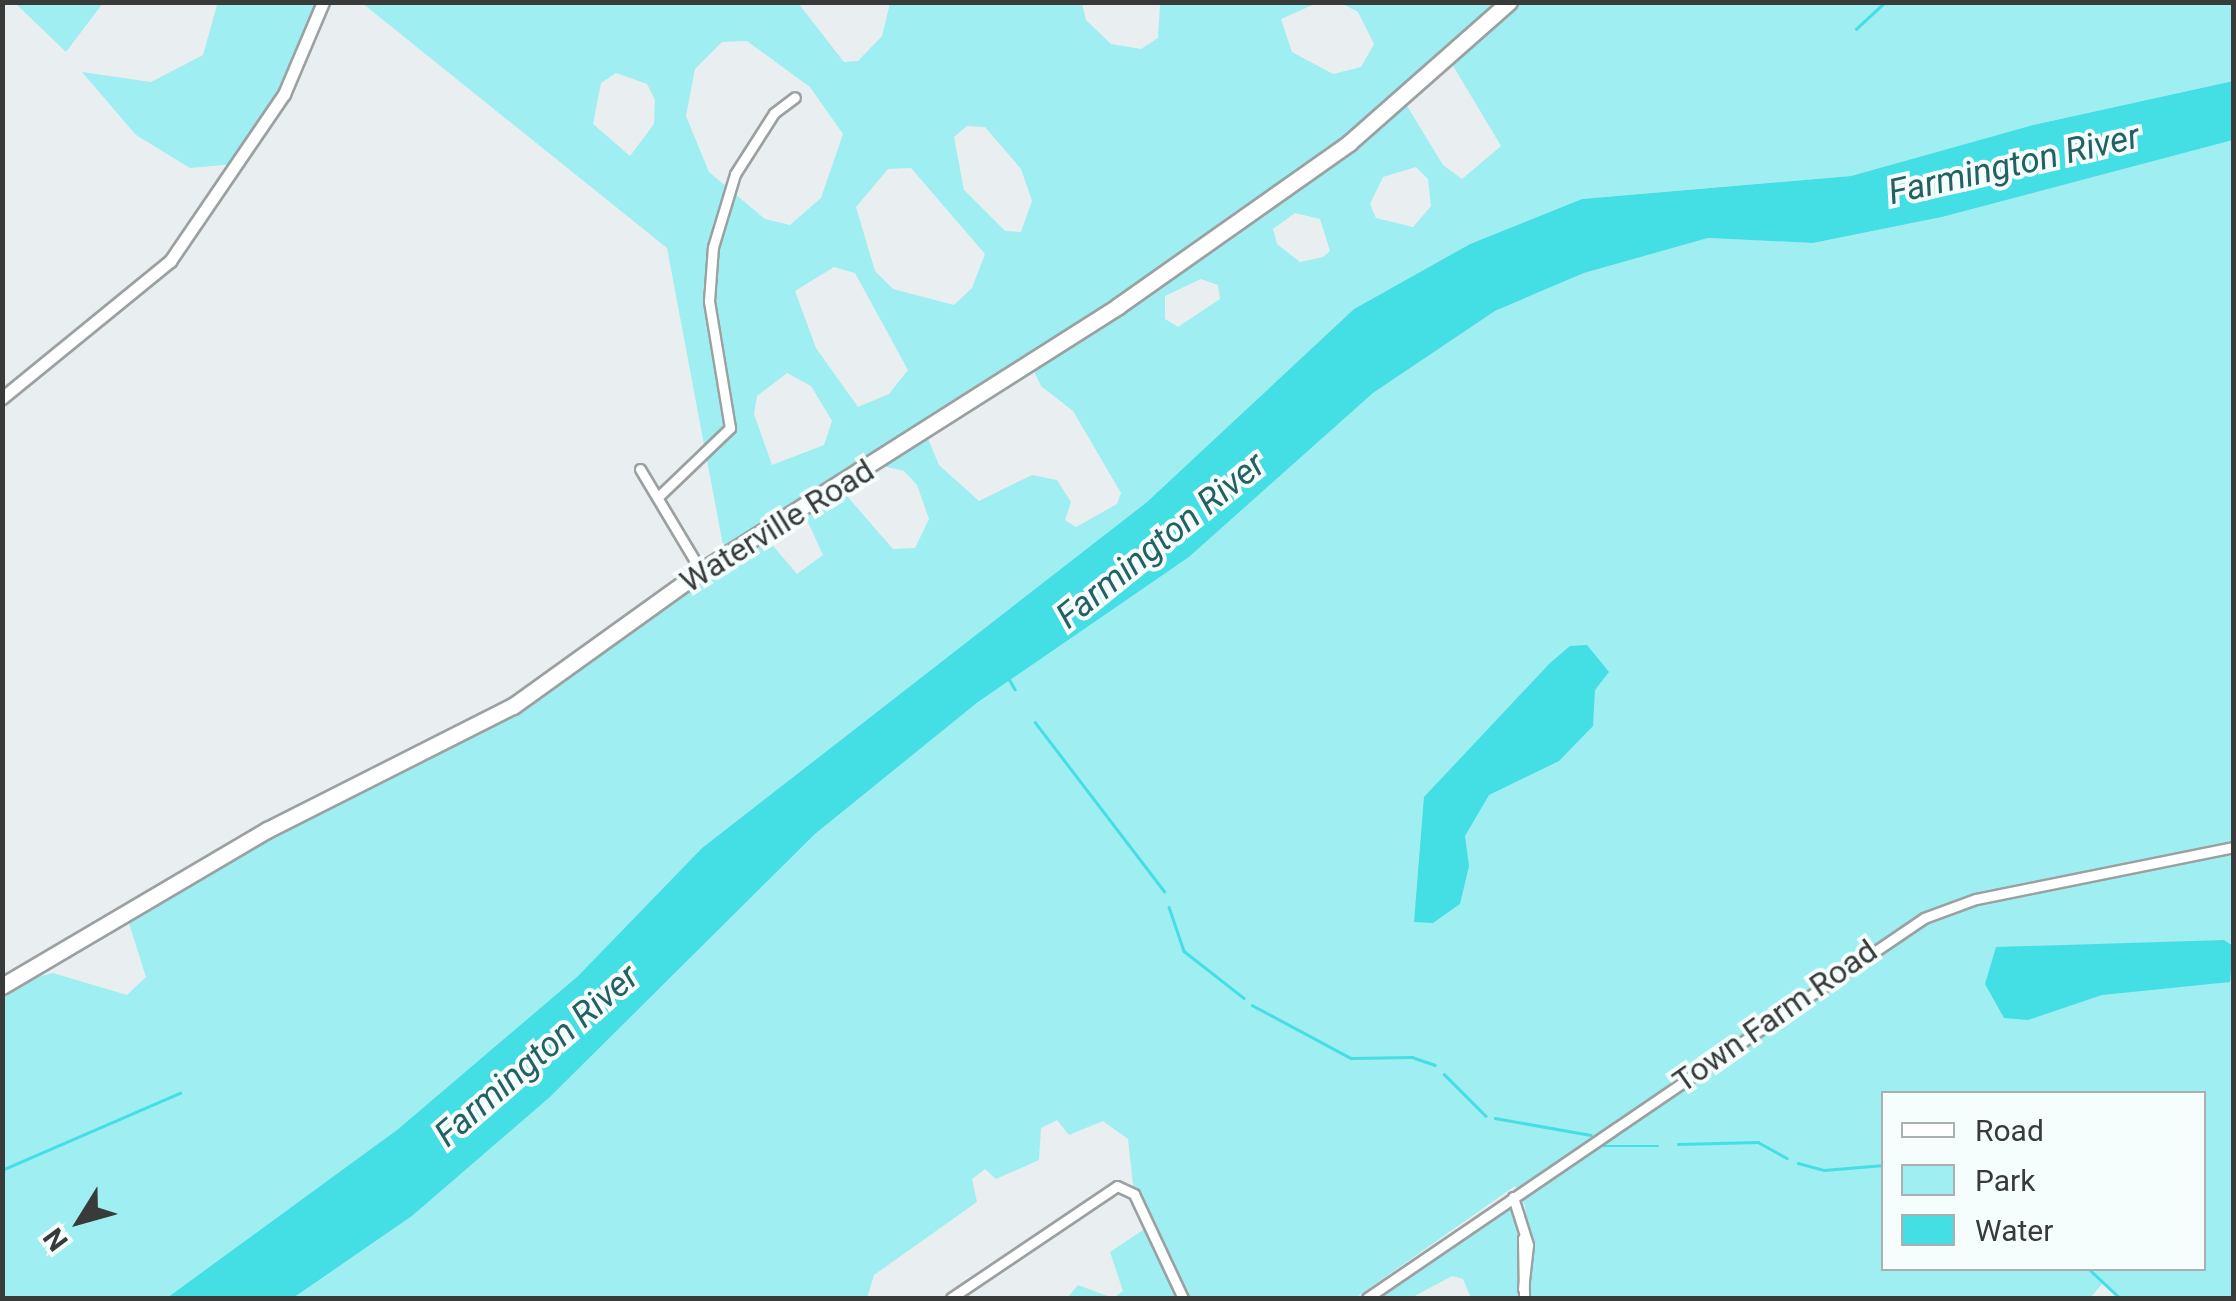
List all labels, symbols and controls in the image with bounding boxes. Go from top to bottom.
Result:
water label: Farmington River [1884,116,2144,214]
water label: Farmington River [1048,444,1274,638]
street label: Waterville Road [673,451,881,601]
street label: Town Farm Road [1666,931,1884,1101]
water label: Farmington River [426,956,648,1156]
legend [1881,1091,2206,1271]
text: Road [1975,1113,2044,1148]
text: Park [1975,1163,2035,1198]
north arrow [30,1171,130,1271]
text: Water [1975,1213,2053,1248]
text: N [37,1222,75,1257]

